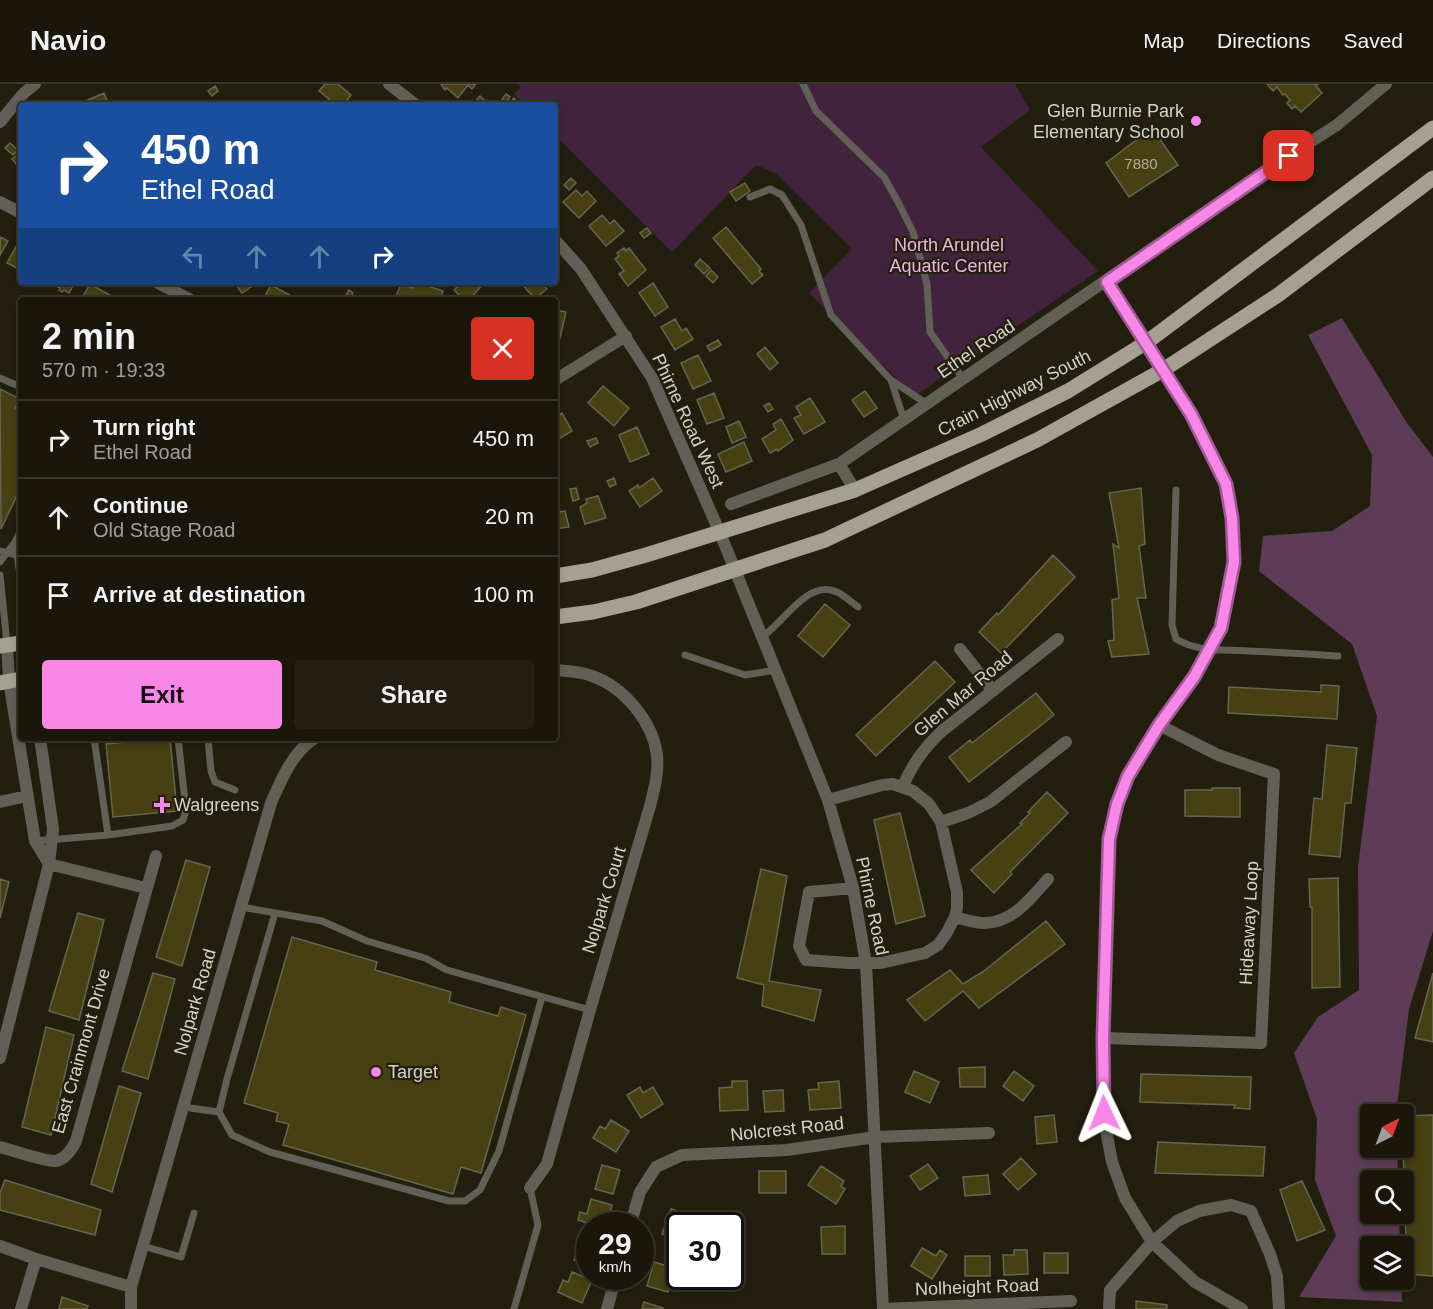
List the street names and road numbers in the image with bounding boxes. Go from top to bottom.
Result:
street label: Ethel Road [933,316,1019,382]
street label: Crain Highway South [934,346,1094,440]
street label: Phirne Road West [648,351,728,491]
street label: Glen Mar Road [910,647,1016,741]
street label: Nolpark Court [578,844,630,956]
street label: Phirne Road [852,855,892,957]
street label: Hideaway Loop [1236,861,1262,985]
street label: Nolpark Road [170,946,220,1058]
street label: East Crainmont Drive [48,966,114,1136]
street label: Nolcrest Road [729,1113,845,1145]
street label: Nolheight Road [915,1275,1039,1299]

